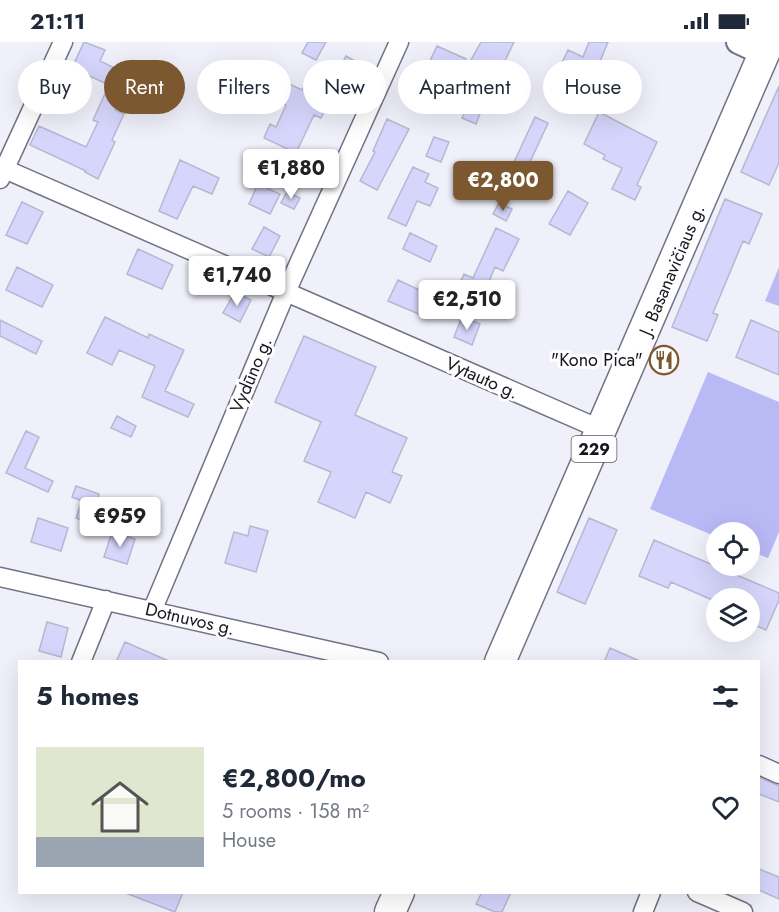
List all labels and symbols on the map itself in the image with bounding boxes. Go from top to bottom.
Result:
pin: €1,880 [242,149,340,200]
pin: €2,800 [454,161,552,212]
street label: J. Basanavičiaus g. [632,200,711,341]
pin: €1,740 [188,256,286,307]
pin: €2,510 [418,280,516,331]
street label: Vydūno g. [223,333,279,417]
restaurant icon: "Kono Pica" [648,344,680,376]
place label: "Kono Pica" [551,347,643,373]
street label: Vytauto g. [441,350,523,406]
road number: 229 [572,436,616,462]
pin: €959 [84,497,156,548]
street label: Dotnuvos g. [143,596,237,642]

